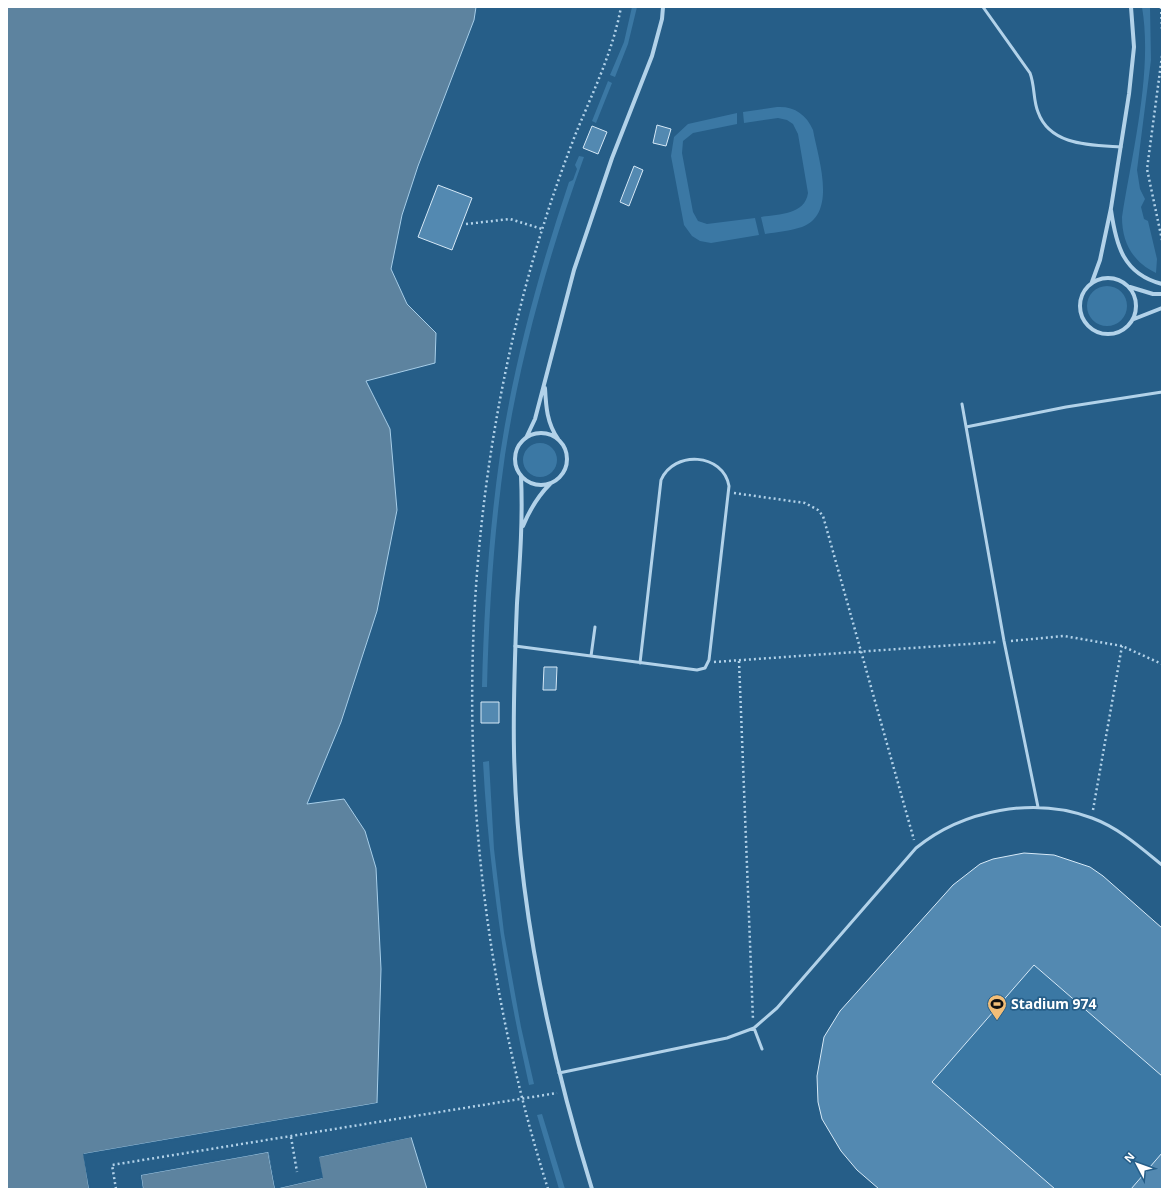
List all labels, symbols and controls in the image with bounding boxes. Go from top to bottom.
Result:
sports icon: Stadium 974 [986,993,1008,1021]
place label: Stadium 974 [1011,994,1097,1013]
north arrow [1117,1144,1157,1184]
text: N [1120,1149,1138,1165]

